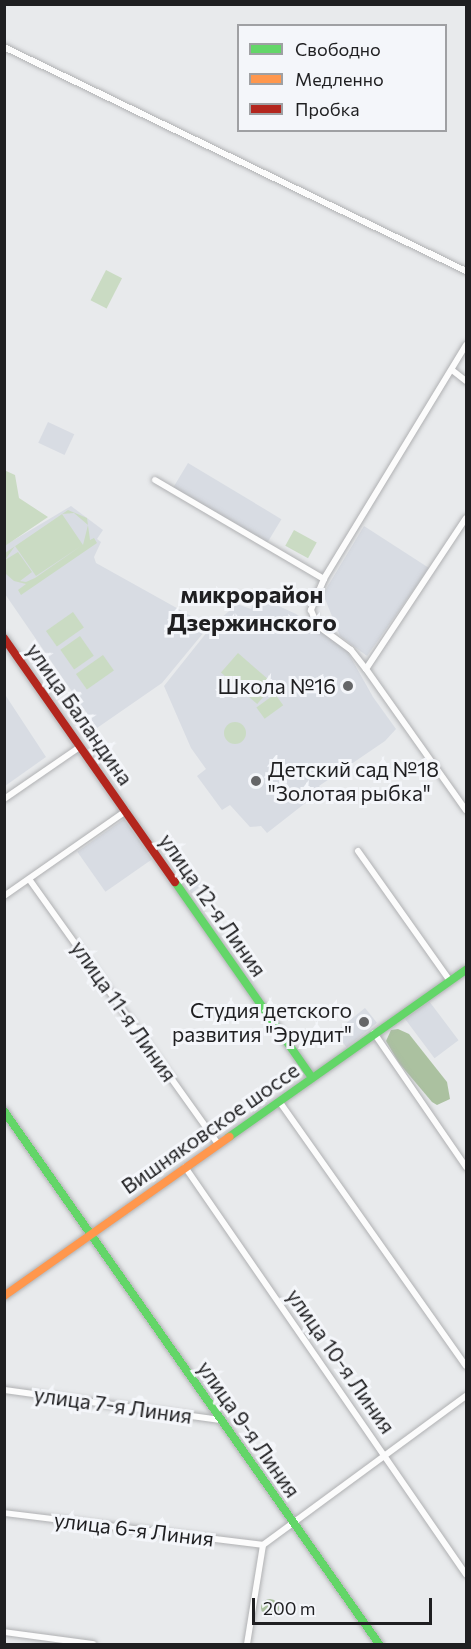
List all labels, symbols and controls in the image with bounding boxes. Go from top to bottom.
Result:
legend [237,24,447,132]
text: Свободно [295,38,381,60]
text: Медленно [295,68,384,90]
text: Пробка [295,98,360,120]
district label: микрорайон Дзержинского [167,580,337,636]
street label: улица Баландина [22,638,138,790]
place label: Школа №16 [218,673,336,699]
marker: Школа №16 [341,679,355,693]
place label: Детский сад №18 "Золотая рыбка" [268,756,439,806]
marker: Детский сад №18 "Золотая рыбка" [249,774,263,788]
street label: улица 12-я Линия [154,829,272,981]
street label: улица 11-я Линия [66,936,182,1086]
place label: Студия детского развития "Эрудит" [172,997,352,1047]
marker: Студия детского развития "Эрудит" [357,1015,371,1029]
street label: Вишняковское шоссе [116,1057,304,1199]
street label: улица 10-я Линия [282,1284,400,1438]
street label: улица 9-я Линия [193,1356,305,1502]
street label: улица 7-я Линия [32,1381,194,1429]
street label: улица 6-я Линия [53,1507,215,1551]
scale bar [255,1586,435,1624]
text: 200 m [263,1597,316,1619]

